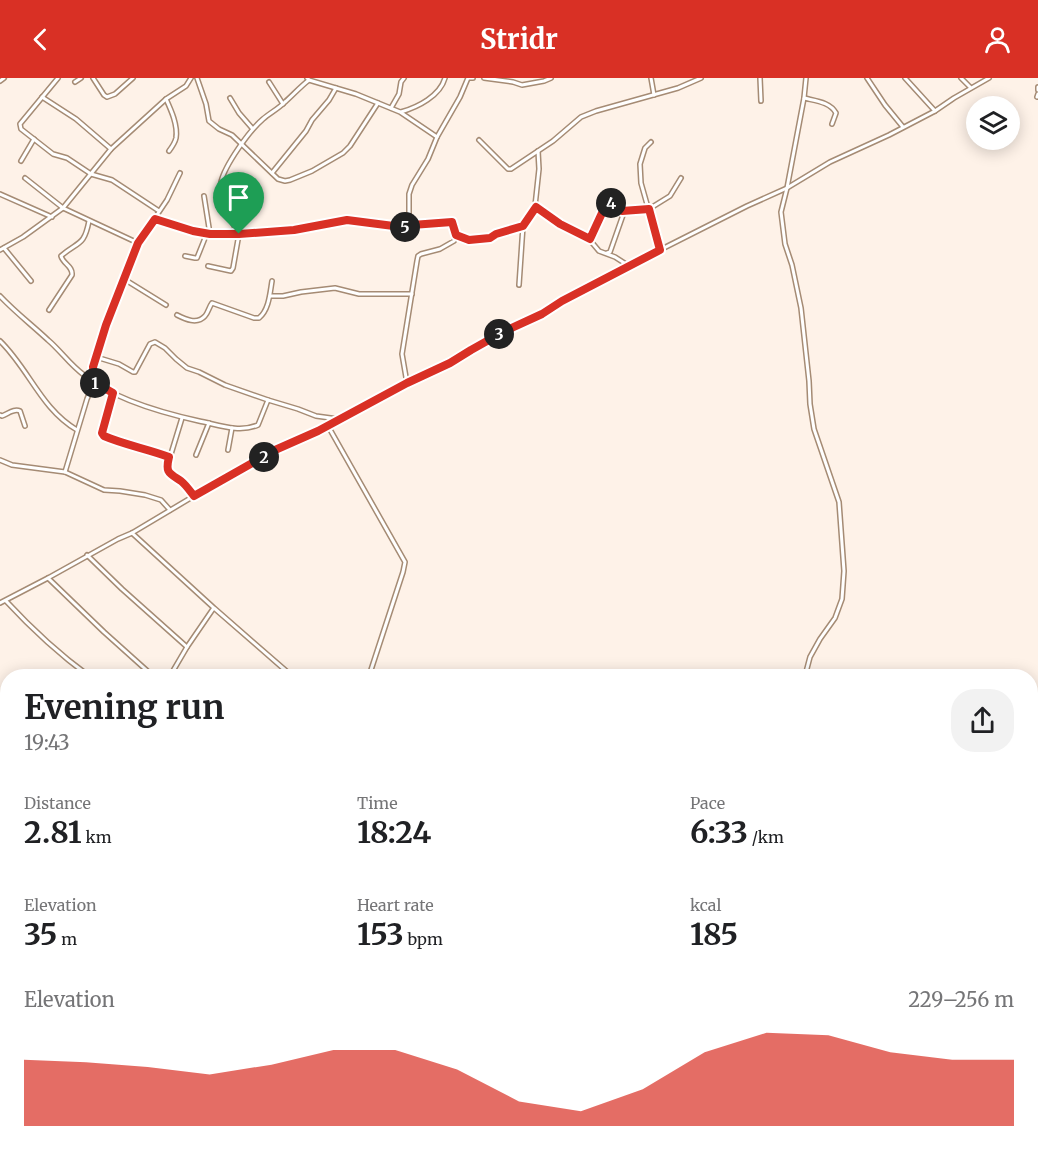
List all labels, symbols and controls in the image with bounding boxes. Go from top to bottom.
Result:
text: Stridr [480,22,558,56]
icon: back [24,23,57,56]
icon: person [981,23,1014,56]
map controls [966,96,1020,150]
button: layers [966,96,1020,150]
pin [213,172,264,234]
icon: arrive [222,181,255,214]
pin: 4 [596,188,626,218]
text: 4 [606,193,616,213]
pin: 5 [390,212,420,242]
text: 5 [400,217,410,237]
pin: 3 [484,319,514,349]
text: 3 [494,324,504,344]
pin: 1 [80,368,110,398]
text: 1 [91,373,99,393]
pin: 2 [249,442,279,472]
text: 2 [259,447,269,467]
text: Evening run [24,687,224,728]
button: share [951,689,1014,752]
text: 19:43 [24,730,70,755]
text: Distance [24,793,91,813]
text: Time [357,793,398,813]
text: Pace [690,793,725,813]
text: 2.81 [24,813,82,851]
text: 18:24 [357,813,431,851]
text: 6:33 [690,813,748,851]
text: km [82,827,112,847]
text: /km [748,827,784,847]
text: Elevation [24,895,97,915]
text: Heart rate [357,895,434,915]
text: kcal [690,895,721,915]
text: 35 [24,915,57,953]
text: 153 [357,915,404,953]
text: 185 [690,915,738,953]
text: m [57,929,77,949]
text: bpm [404,929,443,949]
text: Elevation [24,987,115,1012]
text: 229–256 m [908,987,1014,1012]

